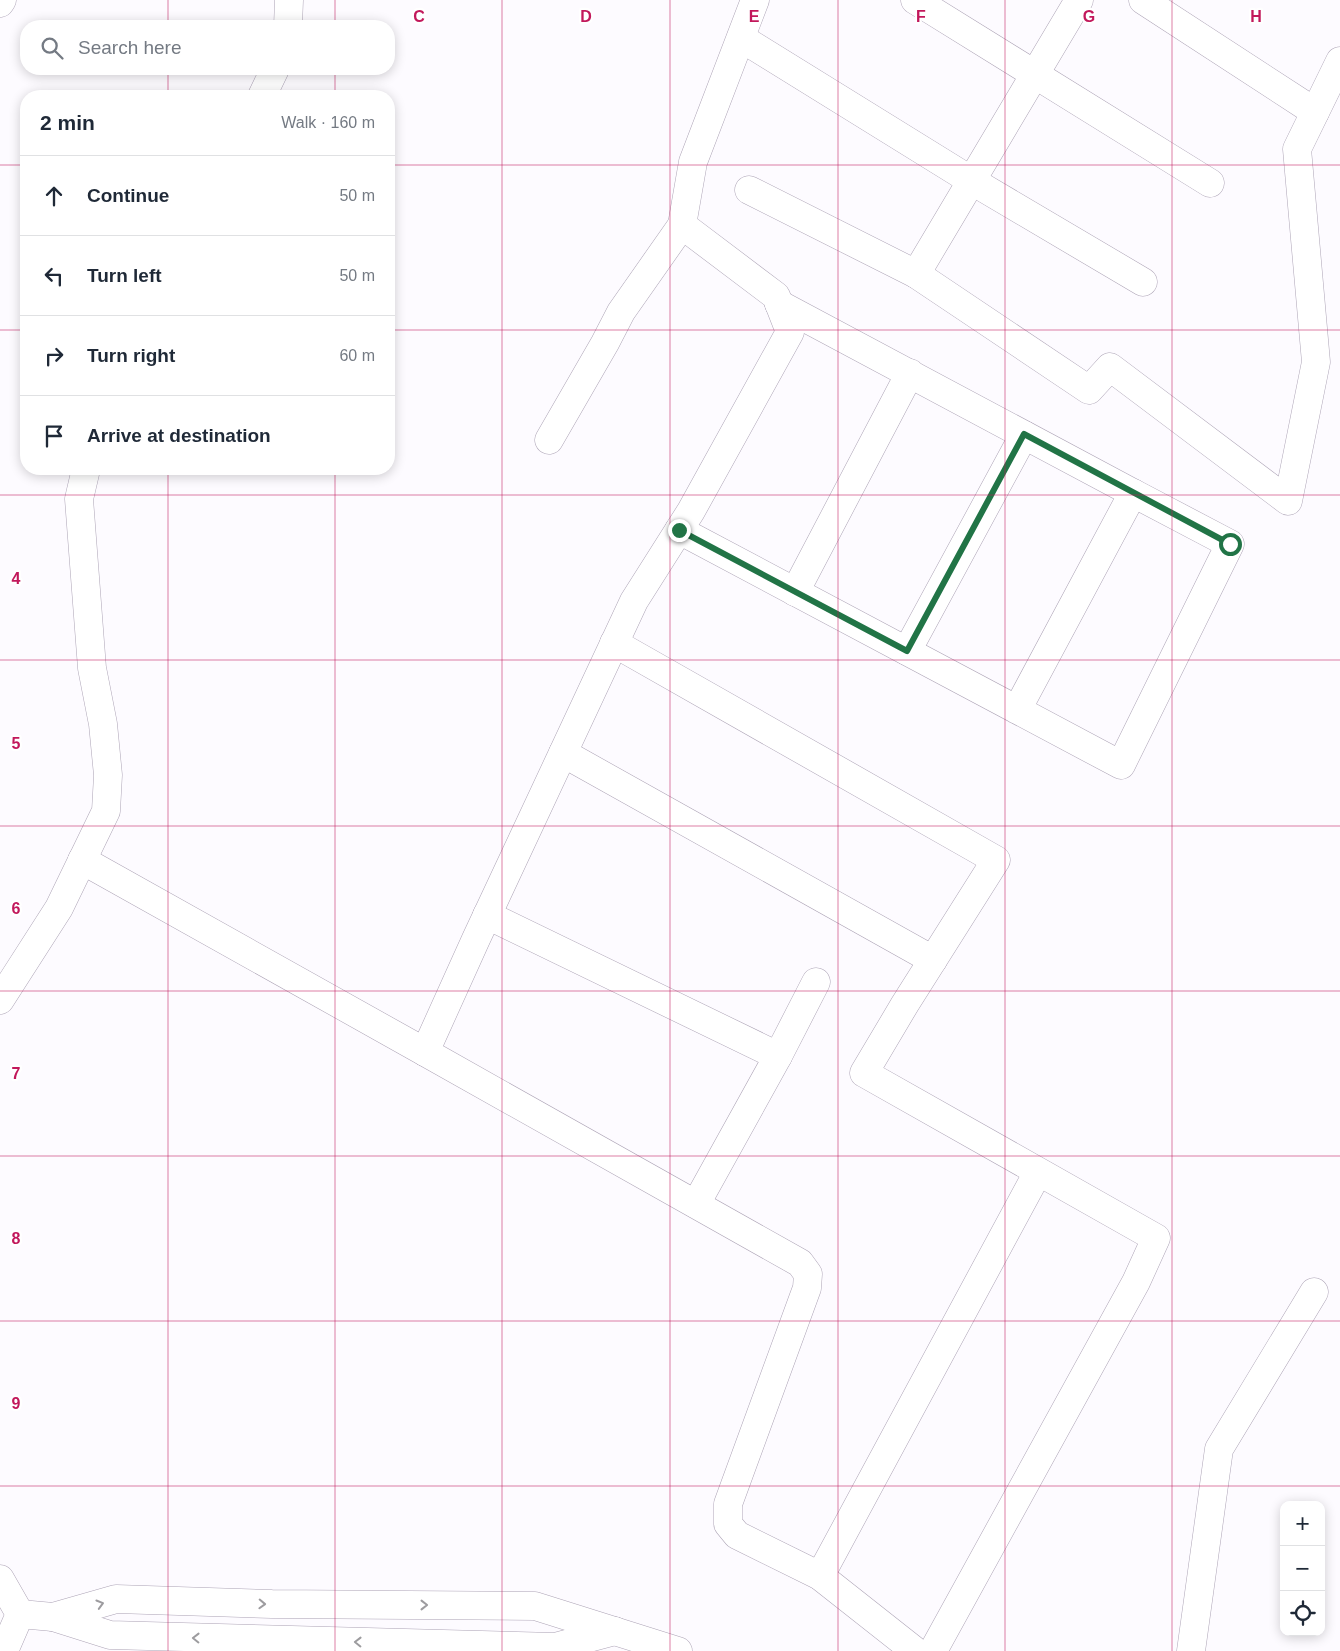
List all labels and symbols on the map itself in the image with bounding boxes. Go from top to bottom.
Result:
text: C [413,8,425,25]
text: D [580,8,592,25]
text: E [749,8,760,25]
text: F [916,8,926,25]
text: G [1083,8,1095,25]
text: H [1250,8,1262,25]
route end [668,519,691,542]
route start [1219,533,1242,556]
text: 4 [12,570,21,587]
text: 5 [12,735,21,752]
text: 6 [12,900,21,917]
text: 7 [12,1065,21,1082]
text: 8 [12,1230,21,1247]
text: 9 [12,1395,21,1412]
one-way arrow [258,1598,266,1609]
one-way arrow [95,1599,104,1609]
one-way arrow [421,1600,429,1610]
one-way arrow [192,1632,200,1643]
one-way arrow [354,1636,362,1647]

